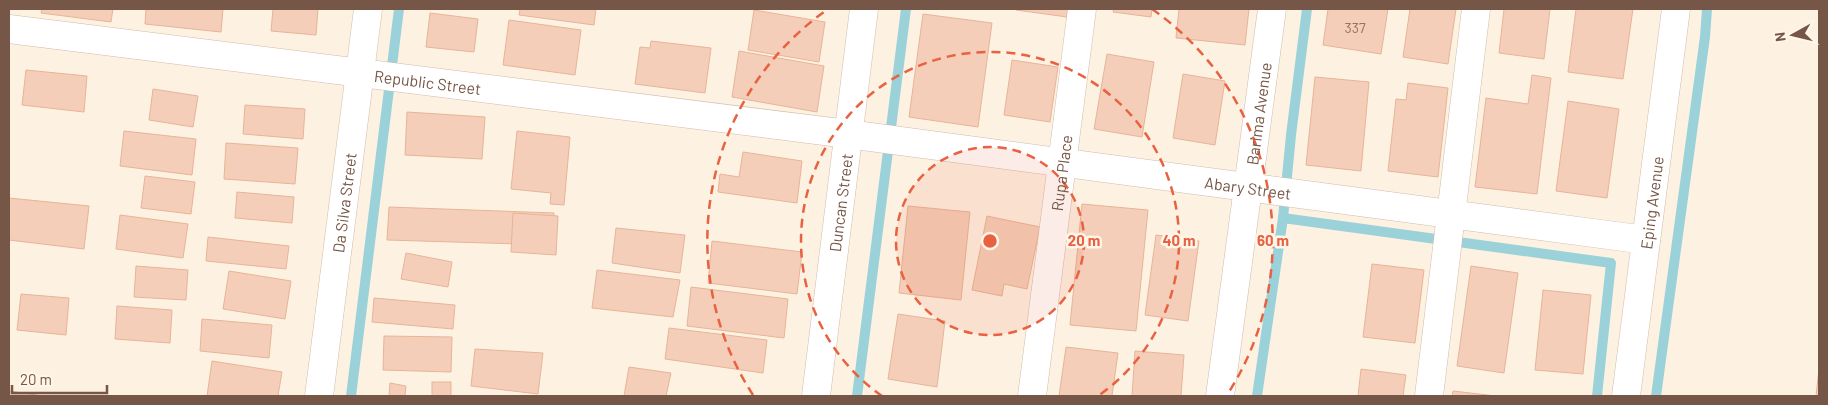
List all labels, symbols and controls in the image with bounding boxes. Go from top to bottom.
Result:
north arrow [1768,10,1818,60]
house number: 337 [1344,19,1366,36]
text: N [1771,31,1789,43]
street label: Barima Avenue [1242,61,1274,166]
street label: Republic Street [373,65,482,98]
street label: Rupa Place [1046,134,1075,212]
street label: Da Silva Street [328,151,359,254]
street label: Duncan Street [824,152,856,253]
street label: Eping Avenue [1636,155,1666,250]
street label: Abary Street [1203,172,1292,202]
text: 20 m [1068,231,1100,249]
text: 40 m [1162,231,1196,249]
text: 60 m [1257,231,1289,249]
centre of rings [981,232,999,250]
scale bar [12,362,108,394]
text: 20 m [20,370,52,388]

